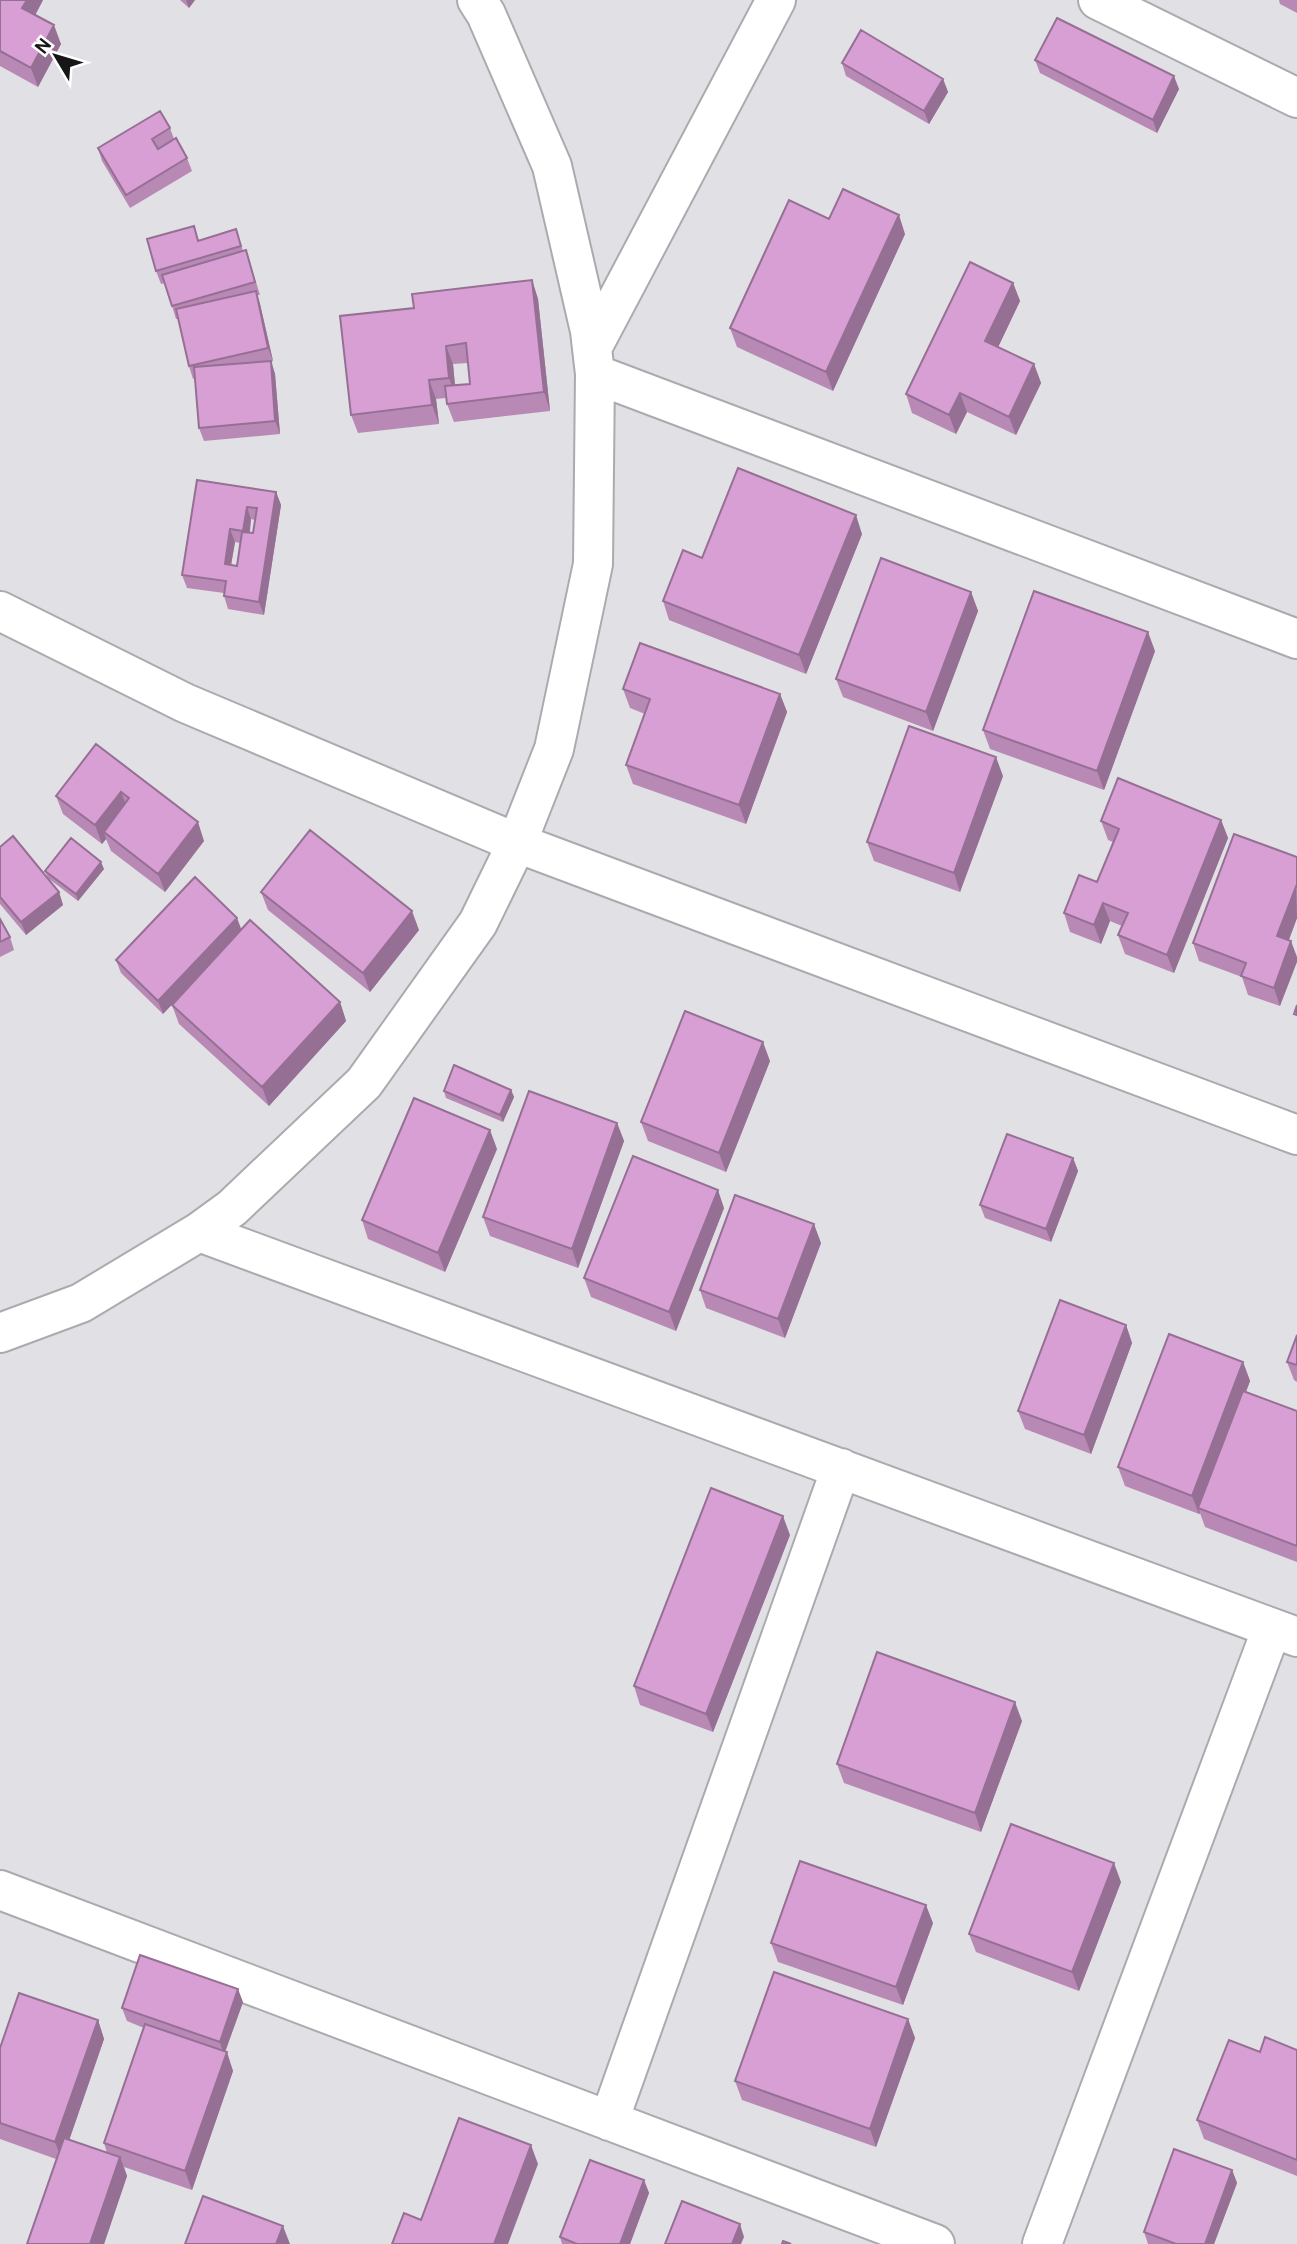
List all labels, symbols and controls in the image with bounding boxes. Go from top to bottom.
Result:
north arrow [21,21,91,91]
text: N [30,33,56,58]

